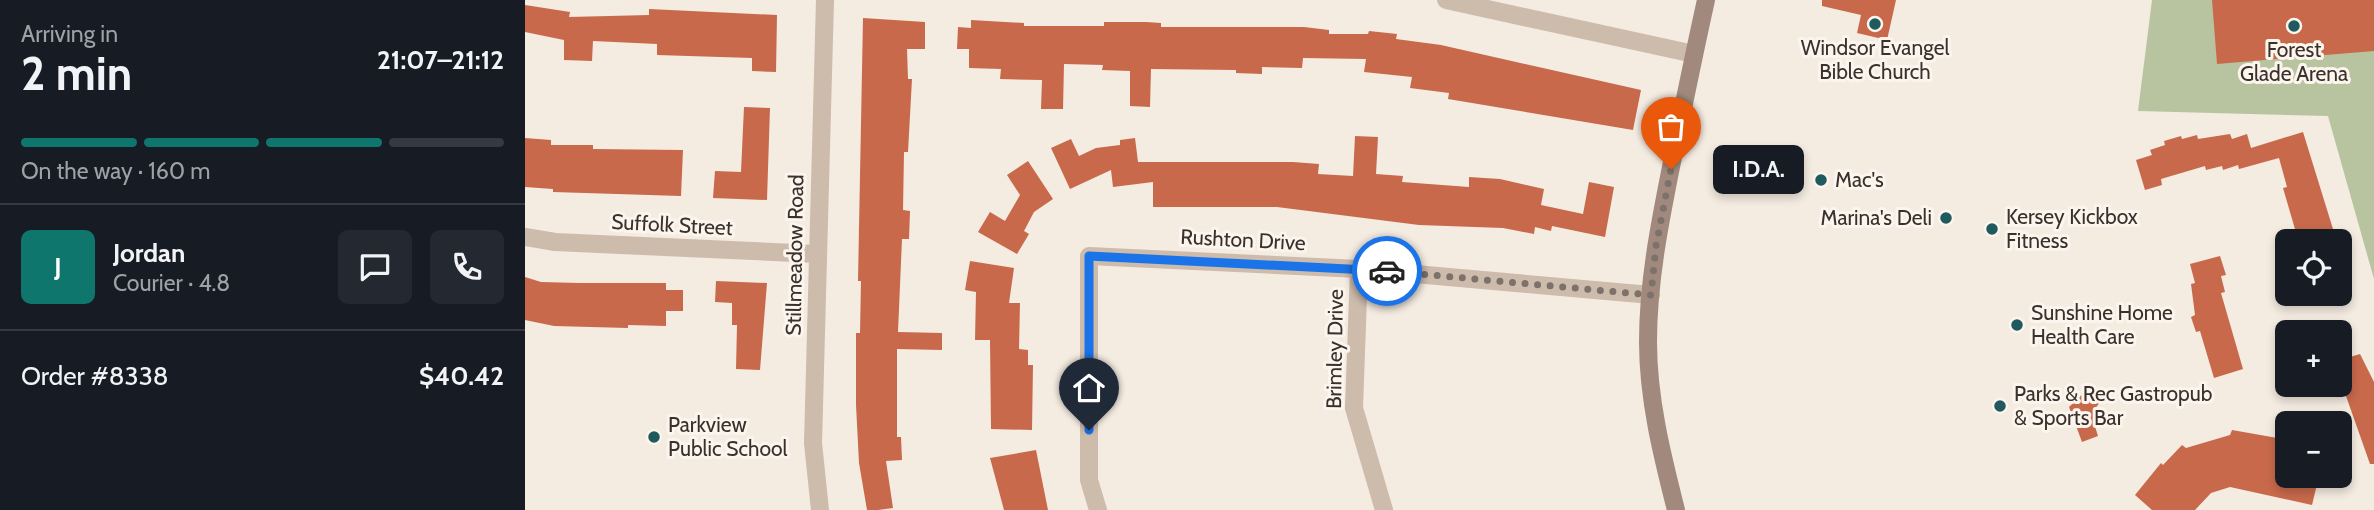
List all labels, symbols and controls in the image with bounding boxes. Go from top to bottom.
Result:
marker: Windsor Evangel Bible Church [1867,16,1883,32]
marker: Forest Glade Arena [2286,18,2302,34]
text: Arriving in [21,20,118,48]
place label: Windsor Evangel Bible Church [1801,35,1949,84]
place label: Forest Glade Arena [2240,37,2348,86]
text: 21:07–21:12 [377,44,504,76]
text: 2 min [21,46,132,102]
pin [1641,97,1701,169]
icon: bag [1652,108,1690,146]
callout: I.D.A. [1713,144,1804,194]
text: I.D.A. [1732,155,1785,183]
text: On the way · 160 m [21,157,210,185]
place label: Mac's [1835,167,1884,192]
marker: Mac's [1813,172,1829,188]
street label: Stillmeadow Road [781,174,808,336]
place label: Kersey Kickbox Fitness [2006,204,2138,253]
place label: Marina's Deli [1820,205,1932,230]
street label: Suffolk Street [611,209,733,240]
marker: Marina's Deli [1938,210,1954,226]
marker: Kersey Kickbox Fitness [1984,221,2000,237]
street label: Rushton Drive [1180,224,1307,255]
map controls [2275,229,2352,488]
button: locate [2275,229,2352,306]
button: chat [338,230,412,304]
button: phone [430,230,504,304]
courier [1352,236,1422,306]
text: Jordan [113,237,185,269]
text: J [54,251,62,283]
icon: car [1368,252,1406,290]
text: Courier · 4.8 [113,269,230,297]
street label: Brimley Drive [1321,289,1348,409]
place label: Sunshine Home Health Care [2031,300,2173,349]
marker: Sunshine Home Health Care [2009,317,2025,333]
button: + [2275,320,2352,397]
pin [1059,358,1119,430]
text: Order #8338 [21,360,168,392]
text: $40.42 [419,360,504,392]
icon: home [1070,369,1108,407]
place label: Parks & Rec Gastropub & Sports Bar [2014,381,2212,430]
marker: Parks & Rec Gastropub & Sports Bar [1992,398,2008,414]
button: − [2275,411,2352,488]
place label: Parkview Public School [668,412,787,461]
marker: Parkview Public School [646,429,662,445]

